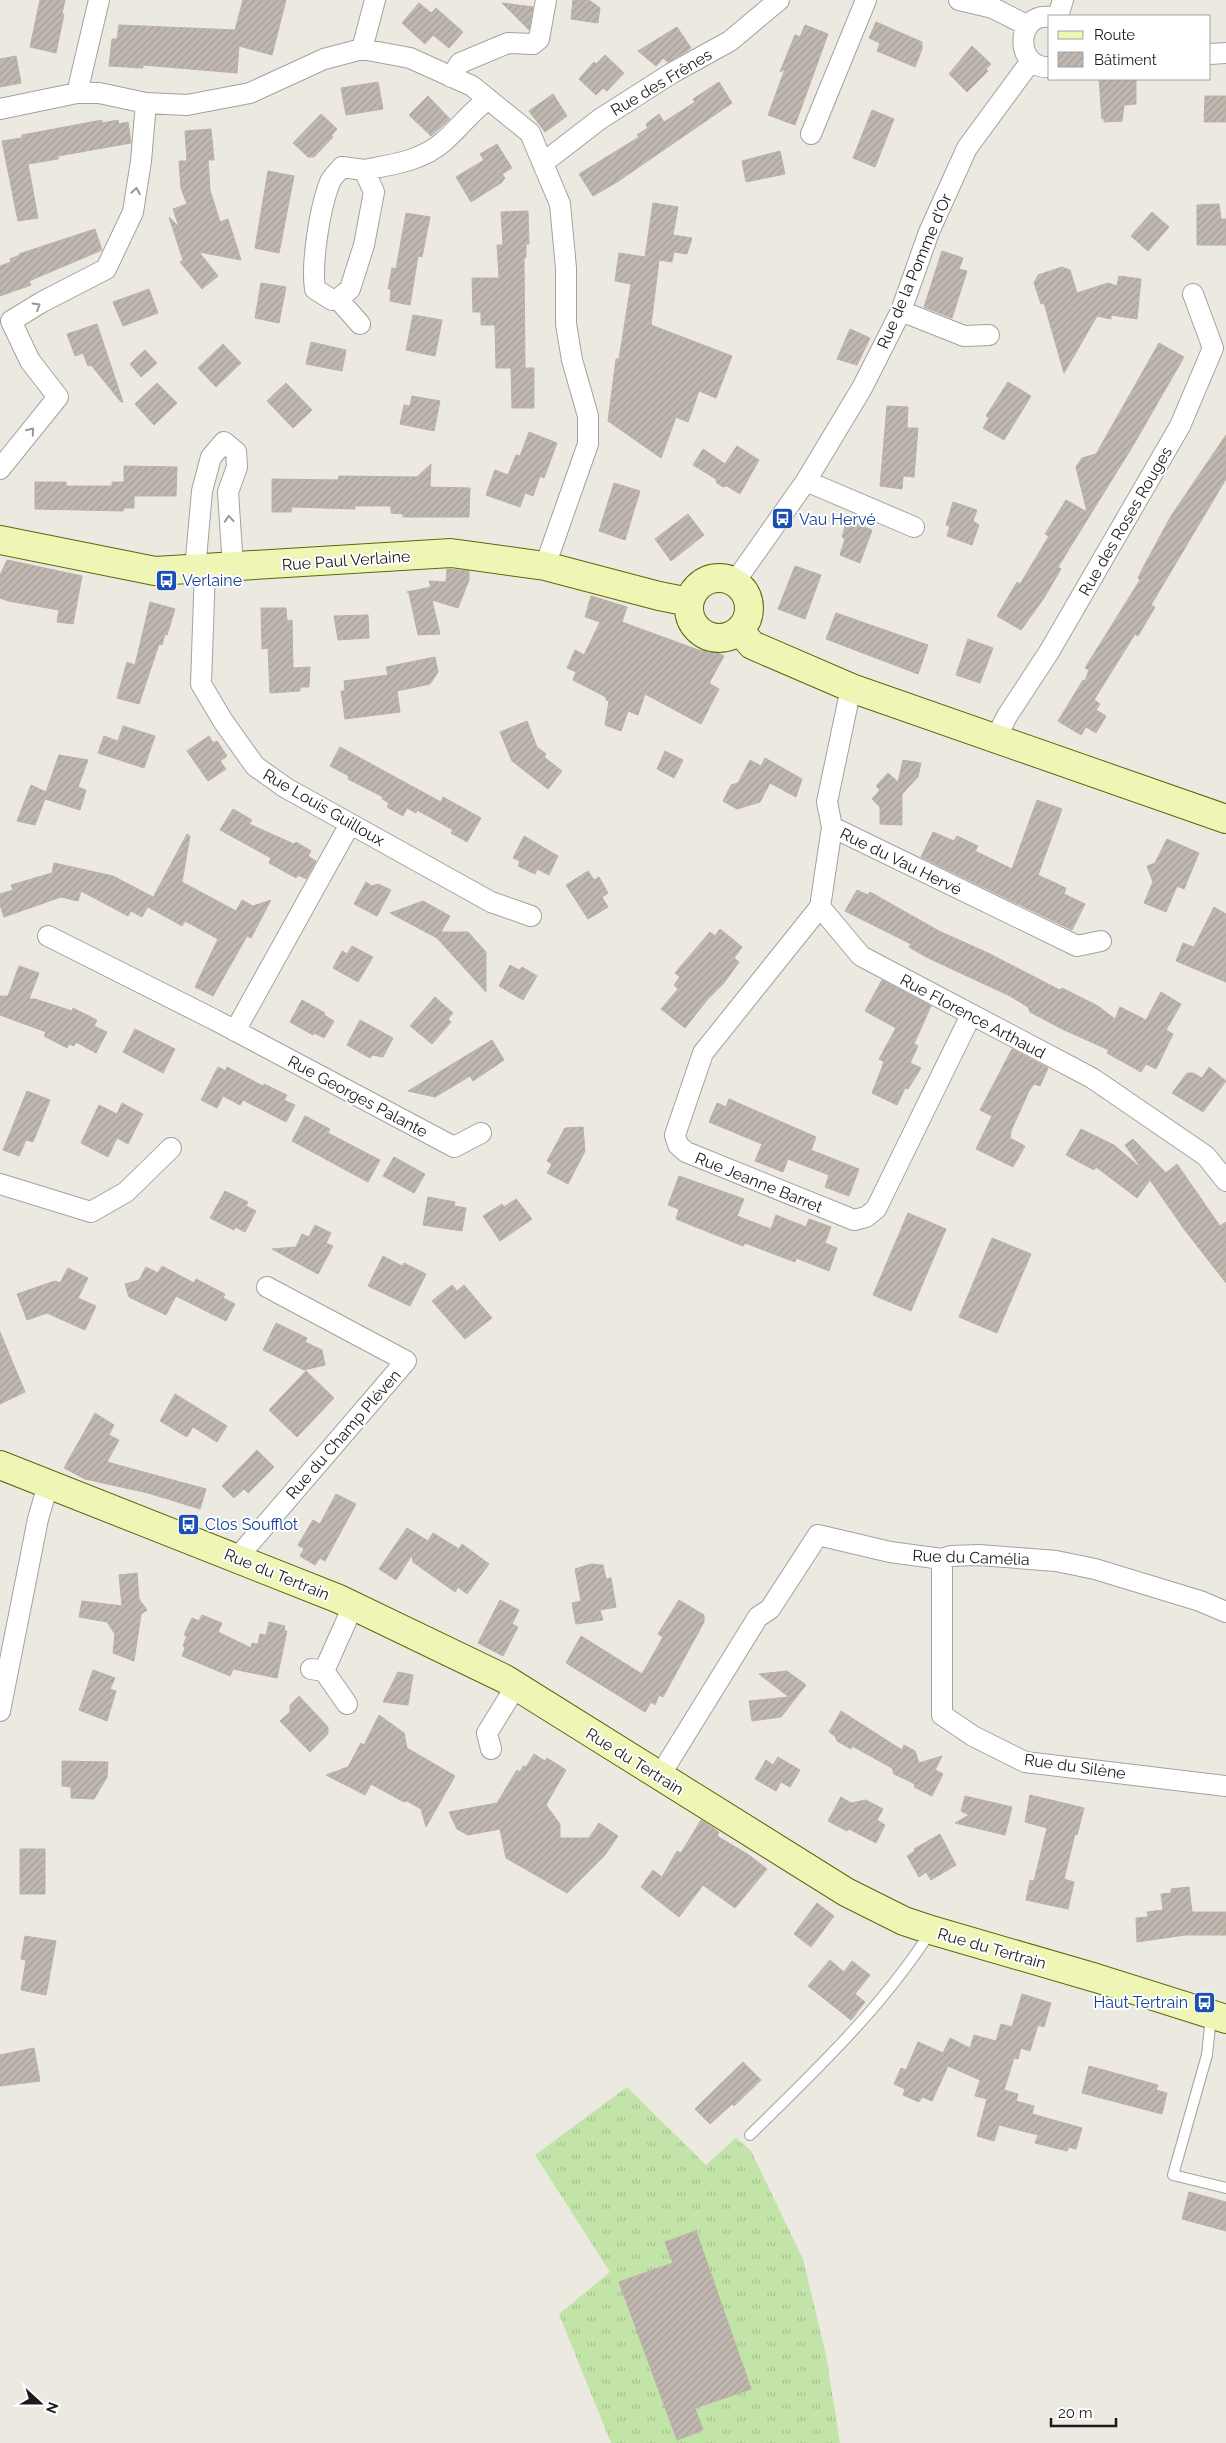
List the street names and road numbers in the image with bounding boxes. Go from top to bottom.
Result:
street label: Rue des Frênes [607,45,715,120]
street label: Rue de la Pomme d'Or [873,190,956,352]
street label: Rue des Roses Rouges [1075,443,1176,599]
street label: Rue Paul Verlaine [281,547,411,574]
street label: Rue Louis Guilloux [260,765,388,850]
street label: Rue du Vau Hervé [837,824,965,899]
street label: Rue Florence Arthaud [897,970,1049,1063]
street label: Rue Georges Palante [285,1052,431,1141]
street label: Rue Jeanne Barret [692,1148,826,1217]
street label: Rue du Champ Pléven [282,1366,405,1503]
street label: Rue du Tertrain [221,1545,332,1604]
street label: Rue du Camélia [912,1546,1030,1569]
street label: Rue du Tertrain [582,1724,687,1799]
street label: Rue du Silène [1023,1750,1127,1783]
street label: Rue du Tertrain [935,1924,1048,1973]

